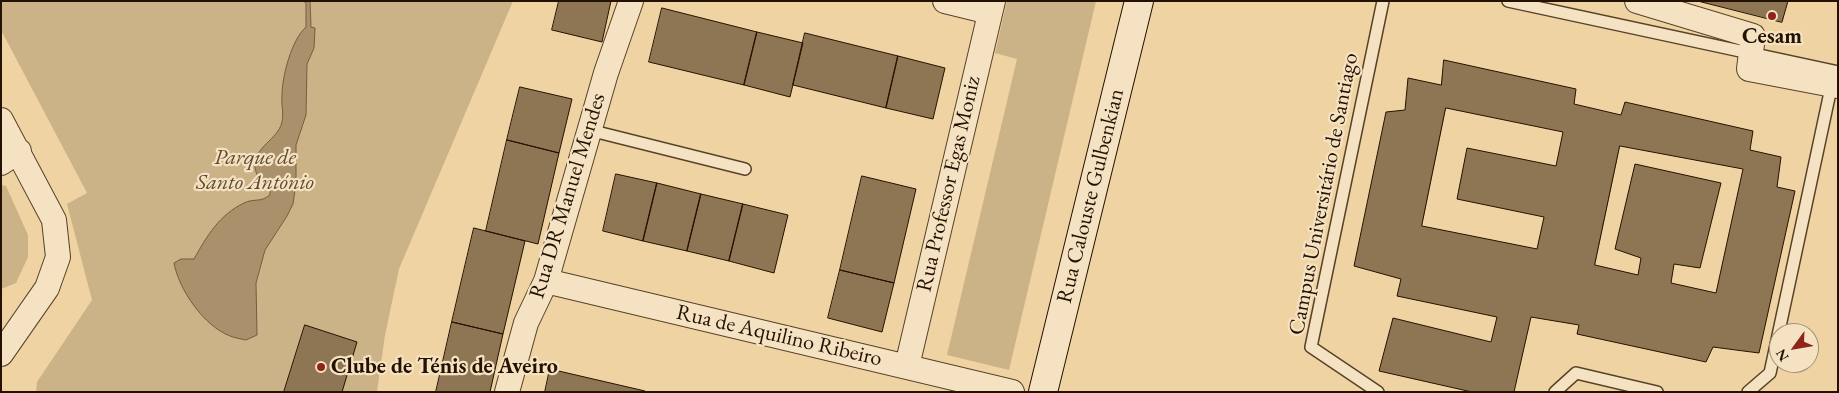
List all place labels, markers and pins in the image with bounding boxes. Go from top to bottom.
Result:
marker: Cesam [1766,10,1778,22]
place label: Cesam [1742,24,1802,50]
place label: Clube de Ténis de Aveiro [331,354,558,380]
marker: Clube de Ténis de Aveiro [315,361,327,373]

